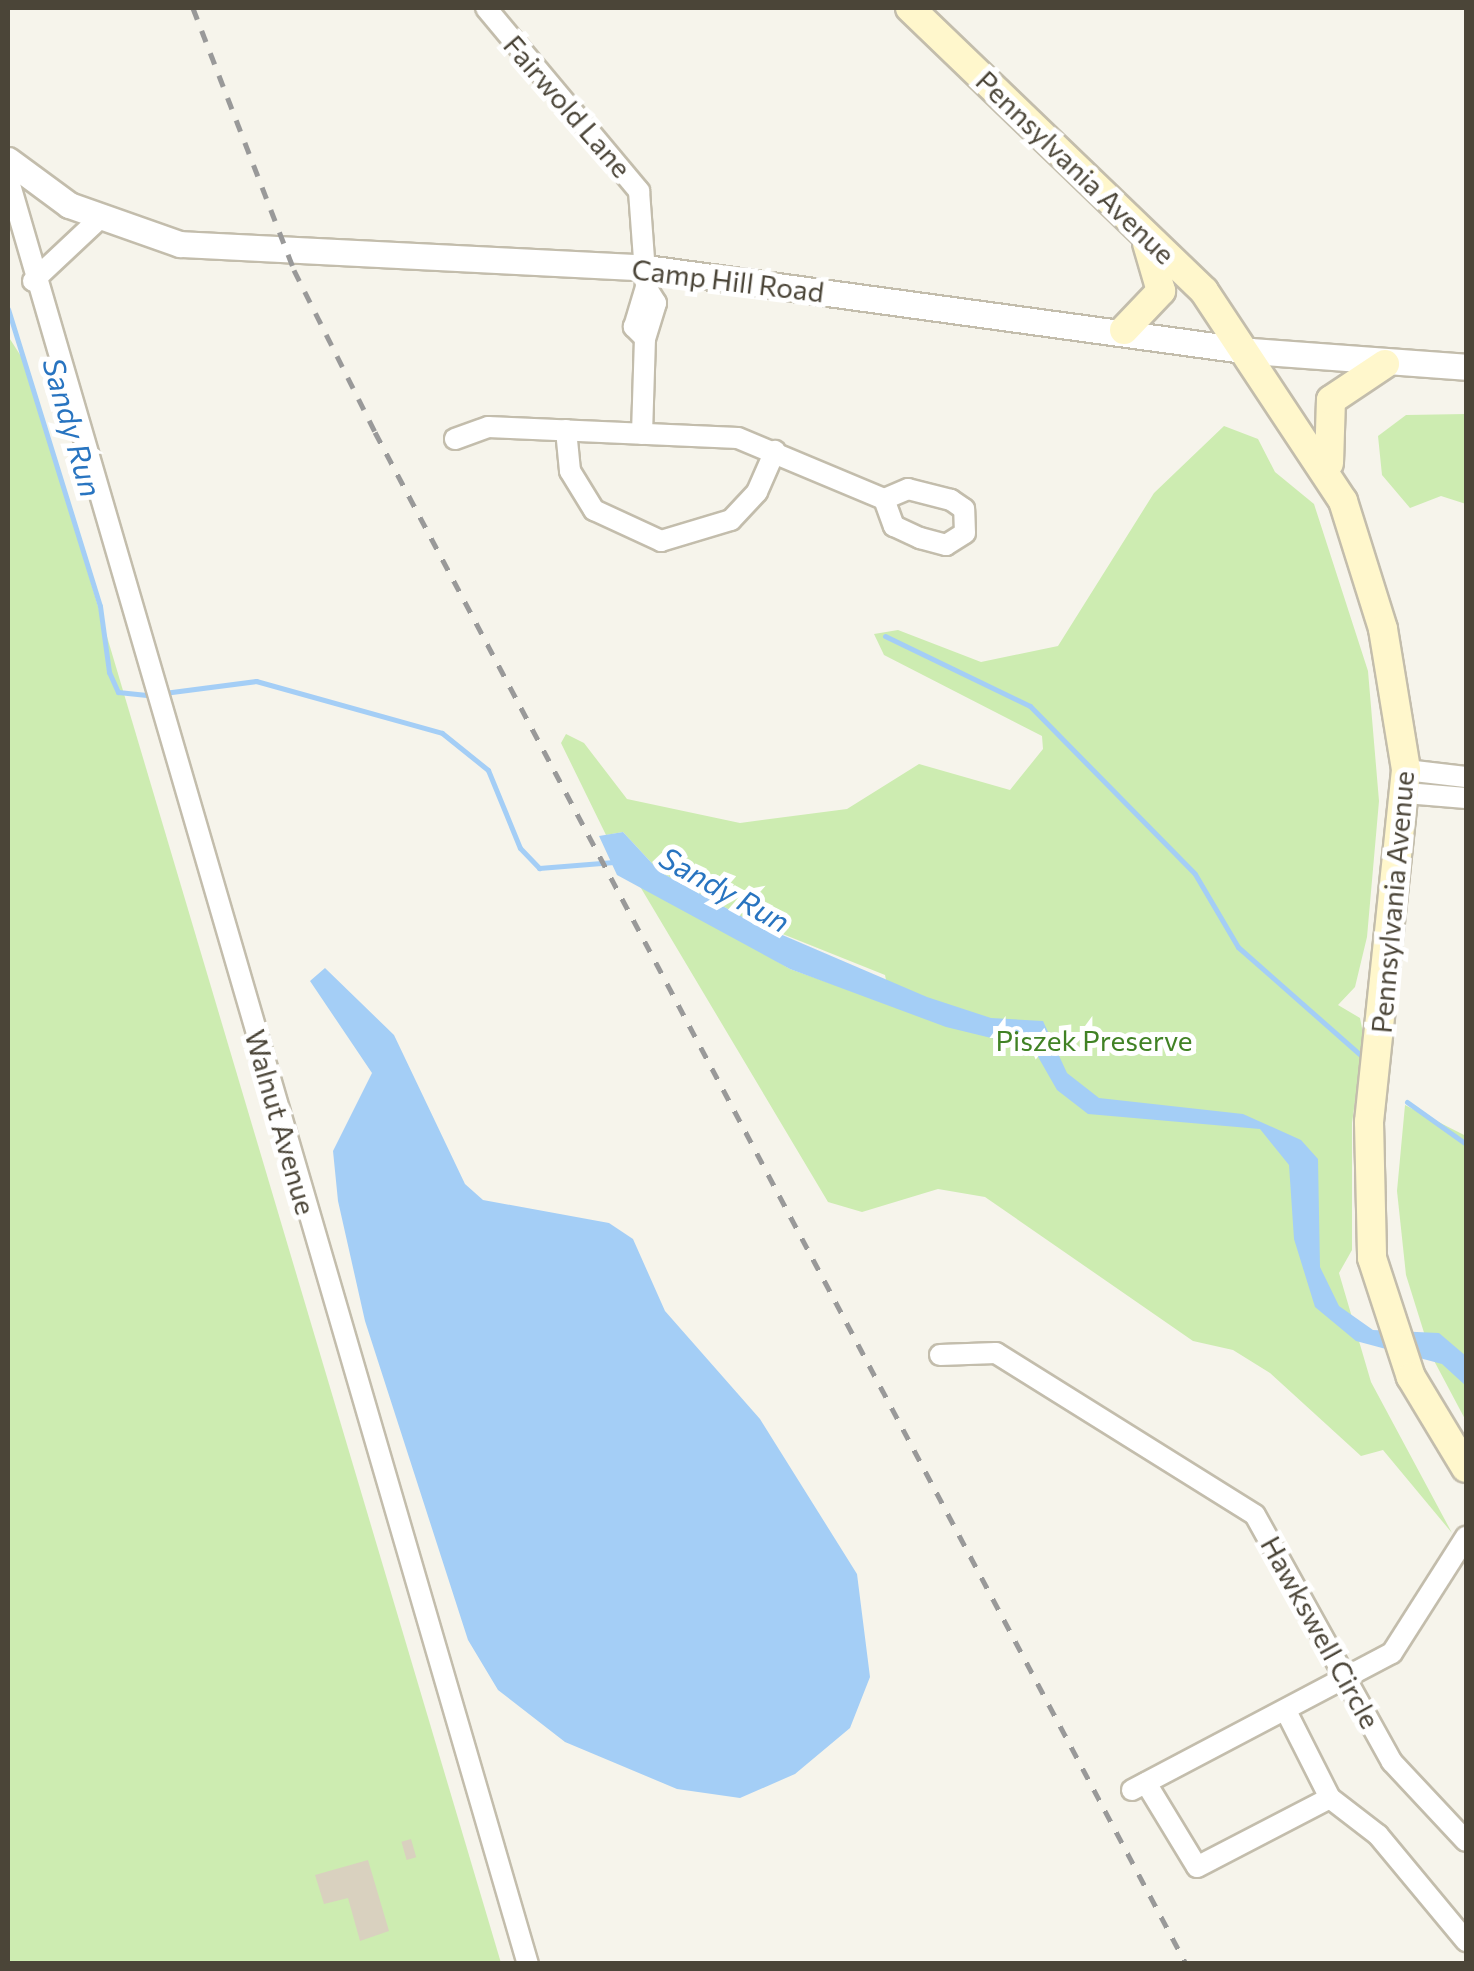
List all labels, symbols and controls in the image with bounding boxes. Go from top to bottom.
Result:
street label: Fairwold Lane [497,28,639,184]
street label: Pennsylvania Avenue [970,63,1182,271]
street label: Camp Hill Road [630,252,826,308]
water label: Sandy Run [36,353,110,501]
street label: Pennsylvania Avenue [1364,769,1420,1035]
water label: Sandy Run [654,839,796,939]
park label: Piszek Preserve [995,1023,1193,1057]
street label: Walnut Avenue [239,1026,323,1218]
street label: Hawkswell Circle [1254,1530,1388,1734]

